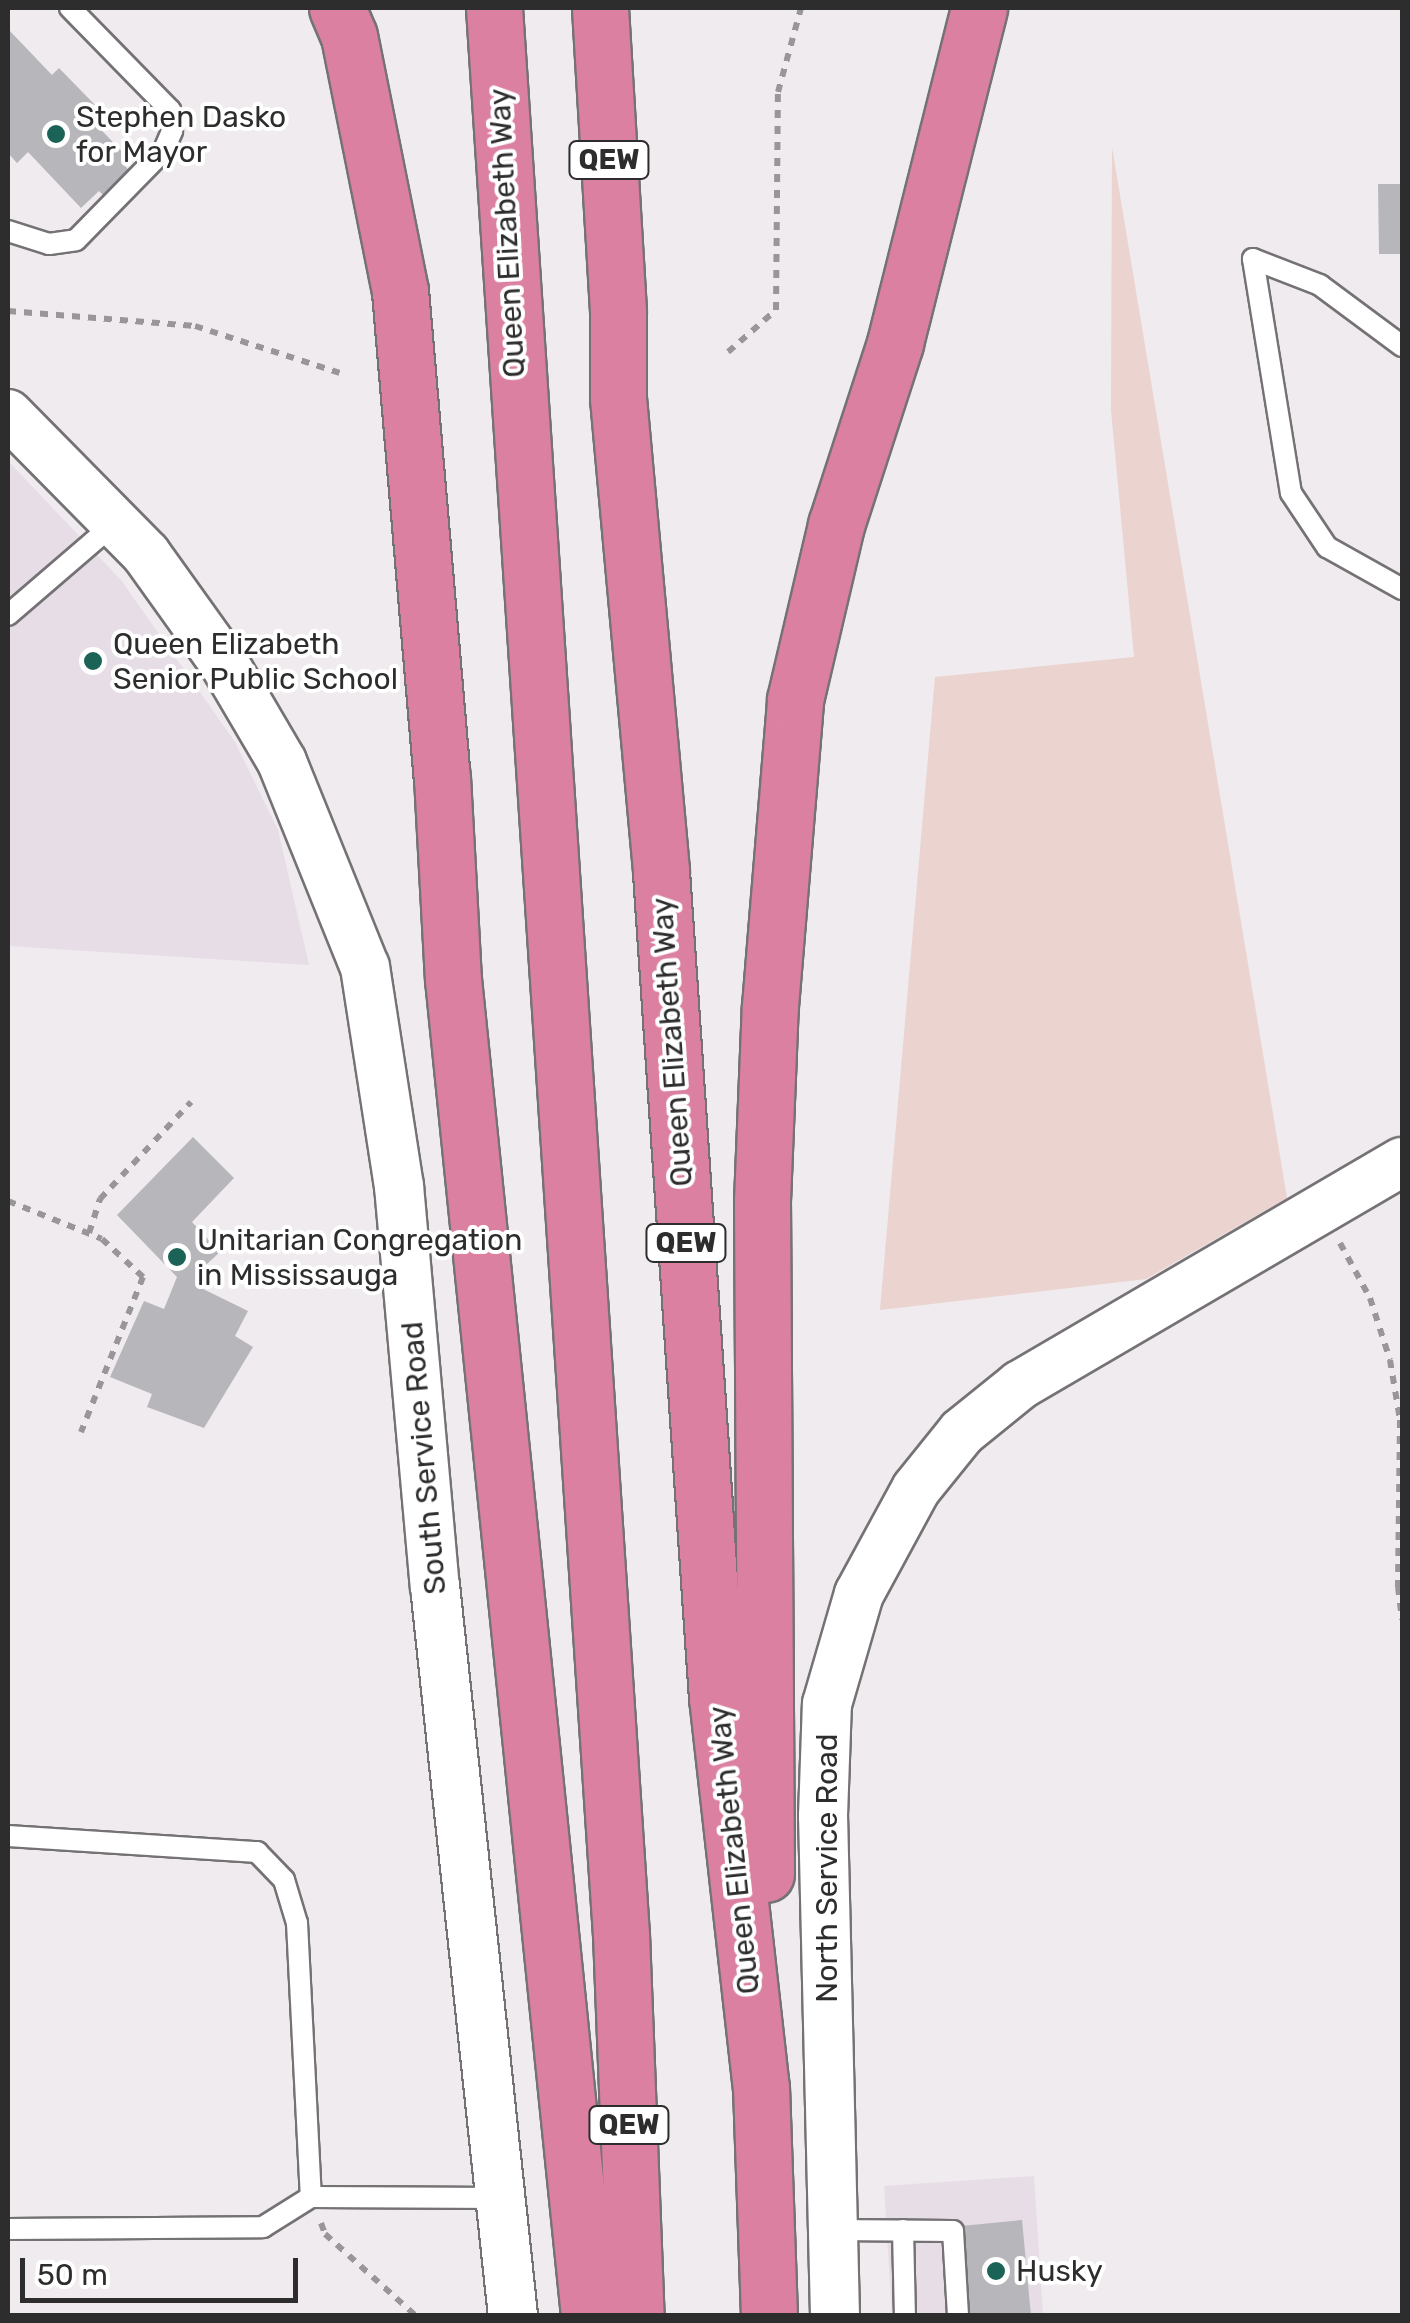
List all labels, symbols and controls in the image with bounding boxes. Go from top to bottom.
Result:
street label: Queen Elizabeth Way [481,87,533,379]
place label: Stephen Dasko for Mayor [76,99,286,170]
marker: Stephen Dasko for Mayor [45,123,67,145]
road number: QEW [566,137,652,183]
place label: Queen Elizabeth Senior Public School [113,626,399,696]
marker: Queen Elizabeth Senior Public School [82,650,104,672]
street label: Queen Elizabeth Way [644,896,700,1188]
road number: QEW [644,1220,728,1266]
place label: Unitarian Congregation in Mississauga [197,1222,522,1292]
marker: Unitarian Congregation in Mississauga [166,1246,188,1268]
street label: South Service Road [394,1320,454,1596]
street label: Queen Elizabeth Way [701,1704,767,1996]
street label: North Service Road [809,1733,845,2003]
road number: QEW [586,2102,672,2148]
scale bar [25,2238,302,2300]
place label: Husky [1016,2253,1103,2289]
text: 50 m [37,2257,108,2293]
marker: Husky [985,2260,1007,2282]

